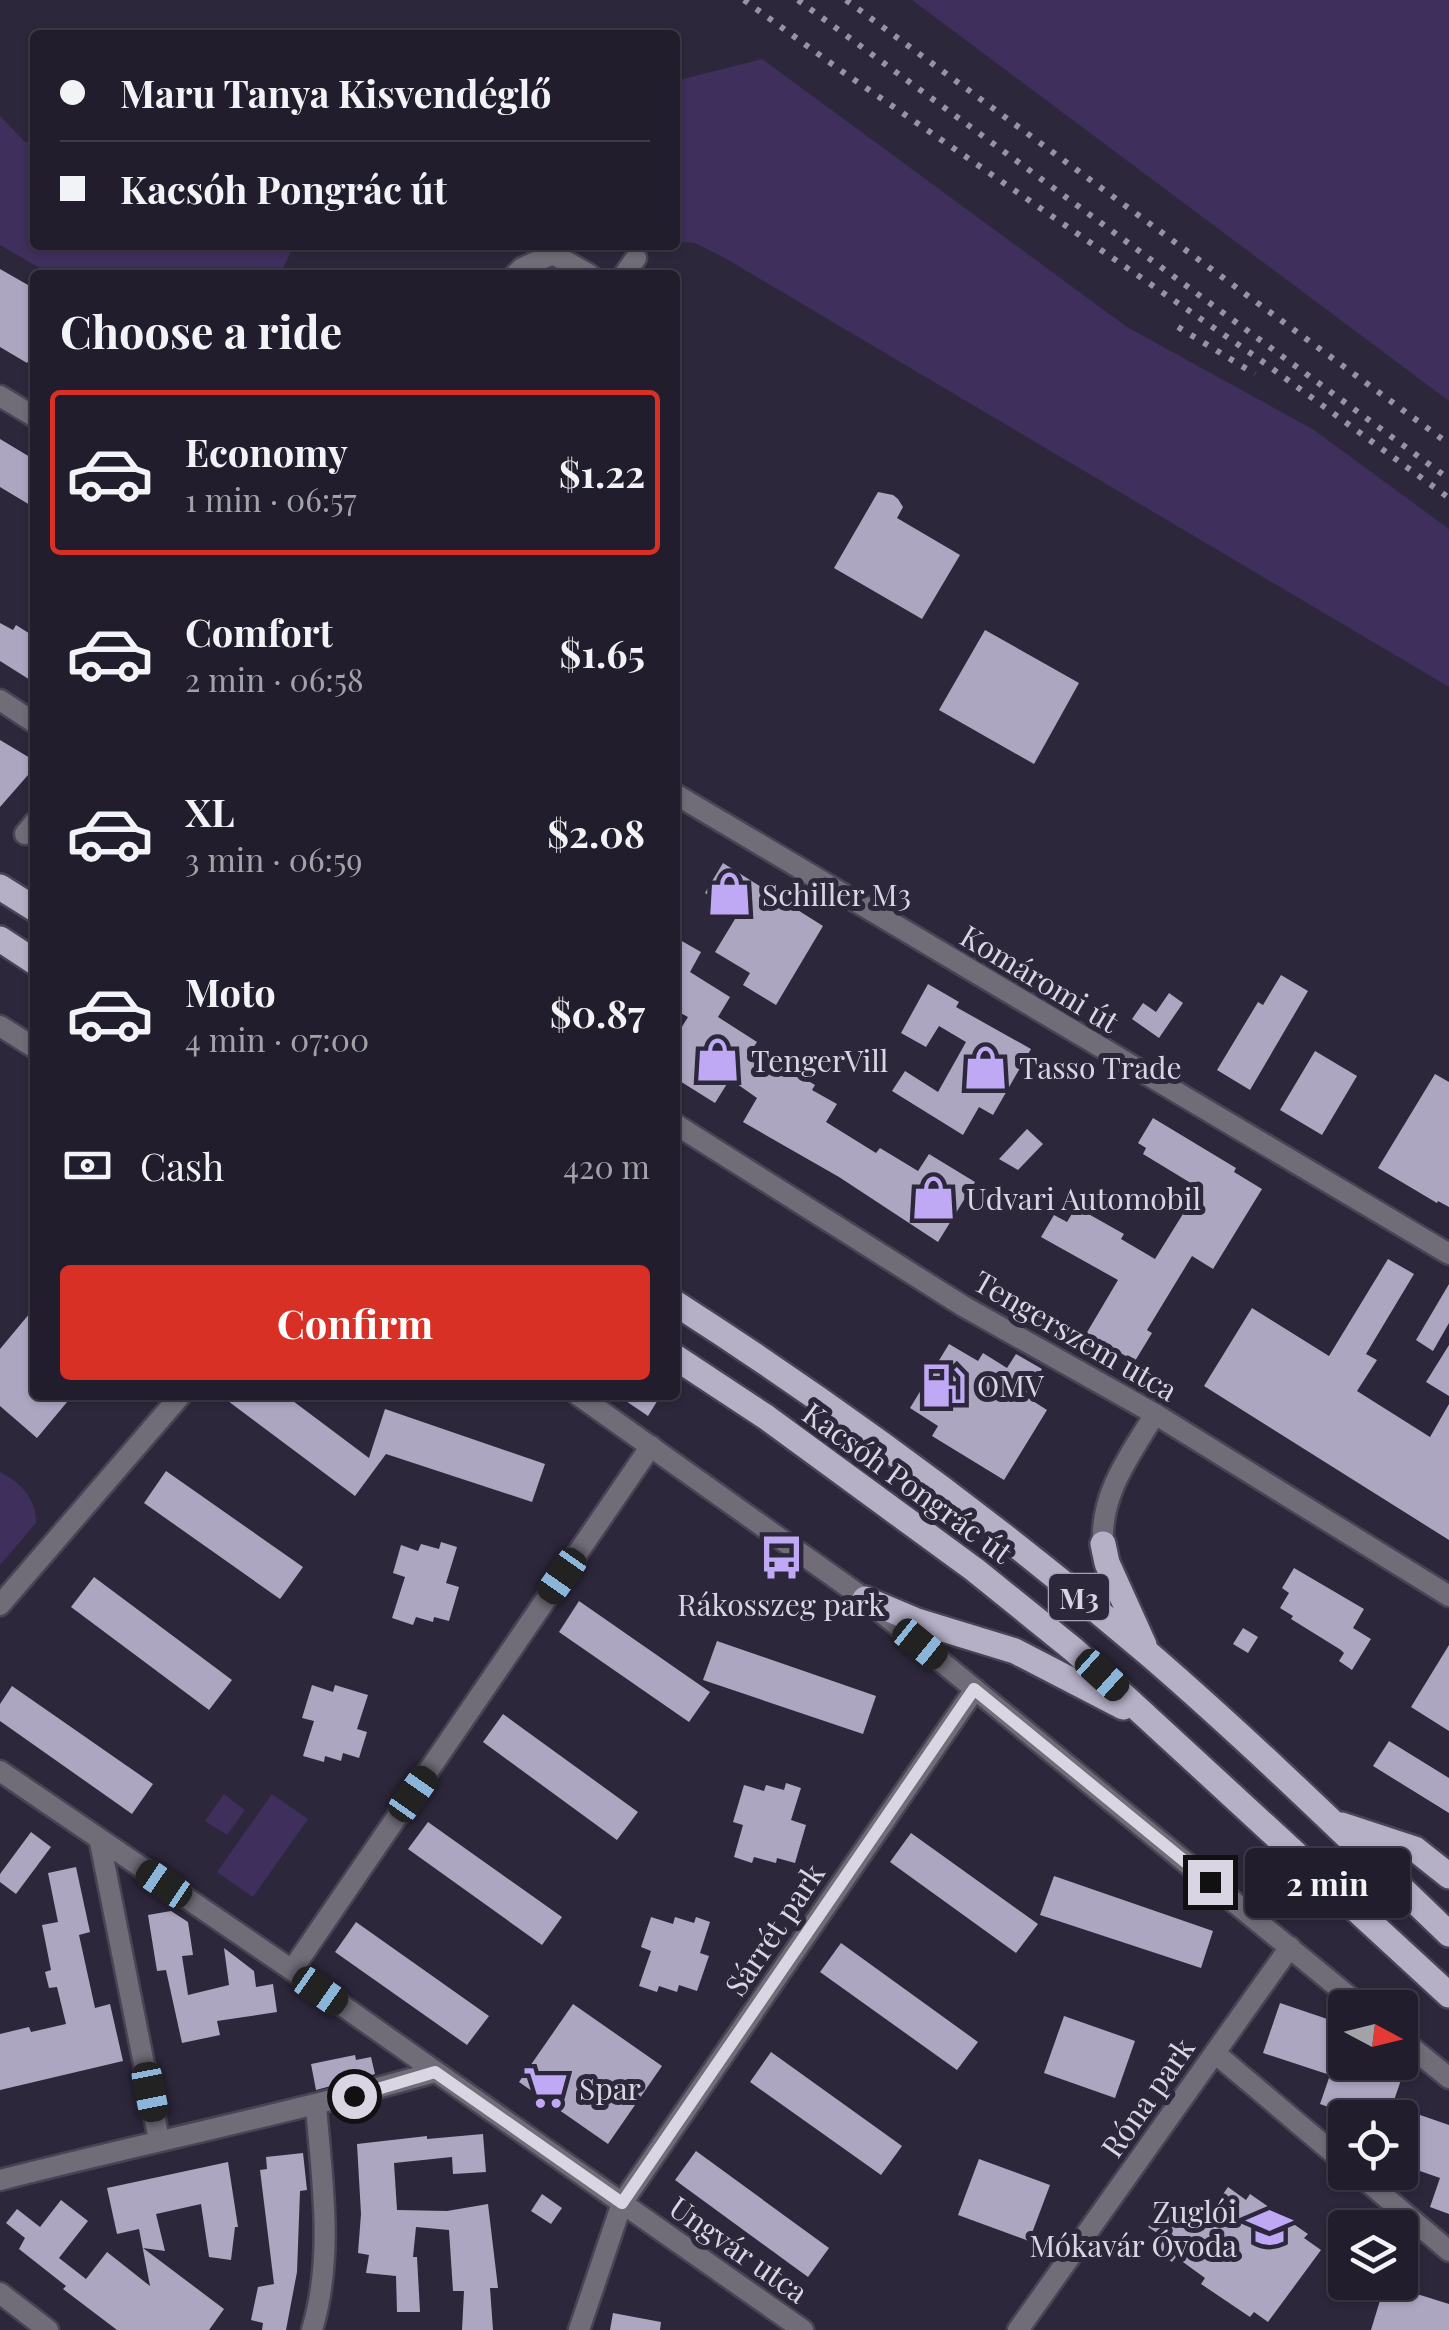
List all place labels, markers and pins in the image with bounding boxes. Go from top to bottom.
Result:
shop icon: Schiller M3 [705,870,753,918]
place label: Schiller M3 [762,874,911,914]
shop icon: TengerVill [694,1036,742,1084]
place label: TengerVill [751,1040,888,1080]
shop icon: Tasso Trade [962,1043,1010,1091]
place label: Tasso Trade [1019,1047,1182,1087]
shop icon: Udvari Automobil [909,1174,957,1222]
place label: Udvari Automobil [966,1178,1201,1218]
fuel station icon: OMV [920,1361,968,1409]
place label: OMV [977,1365,1045,1405]
bus stop icon: Rákosszeg park [757,1533,805,1581]
place label: Rákosszeg park [677,1584,885,1624]
supermarket icon: Spar [522,2064,570,2112]
place label: Spar [579,2068,641,2108]
place label: Zuglói Mókavár Óvoda [1029,2191,1237,2265]
school or university icon: Zuglói Mókavár Óvoda [1246,2204,1294,2252]

